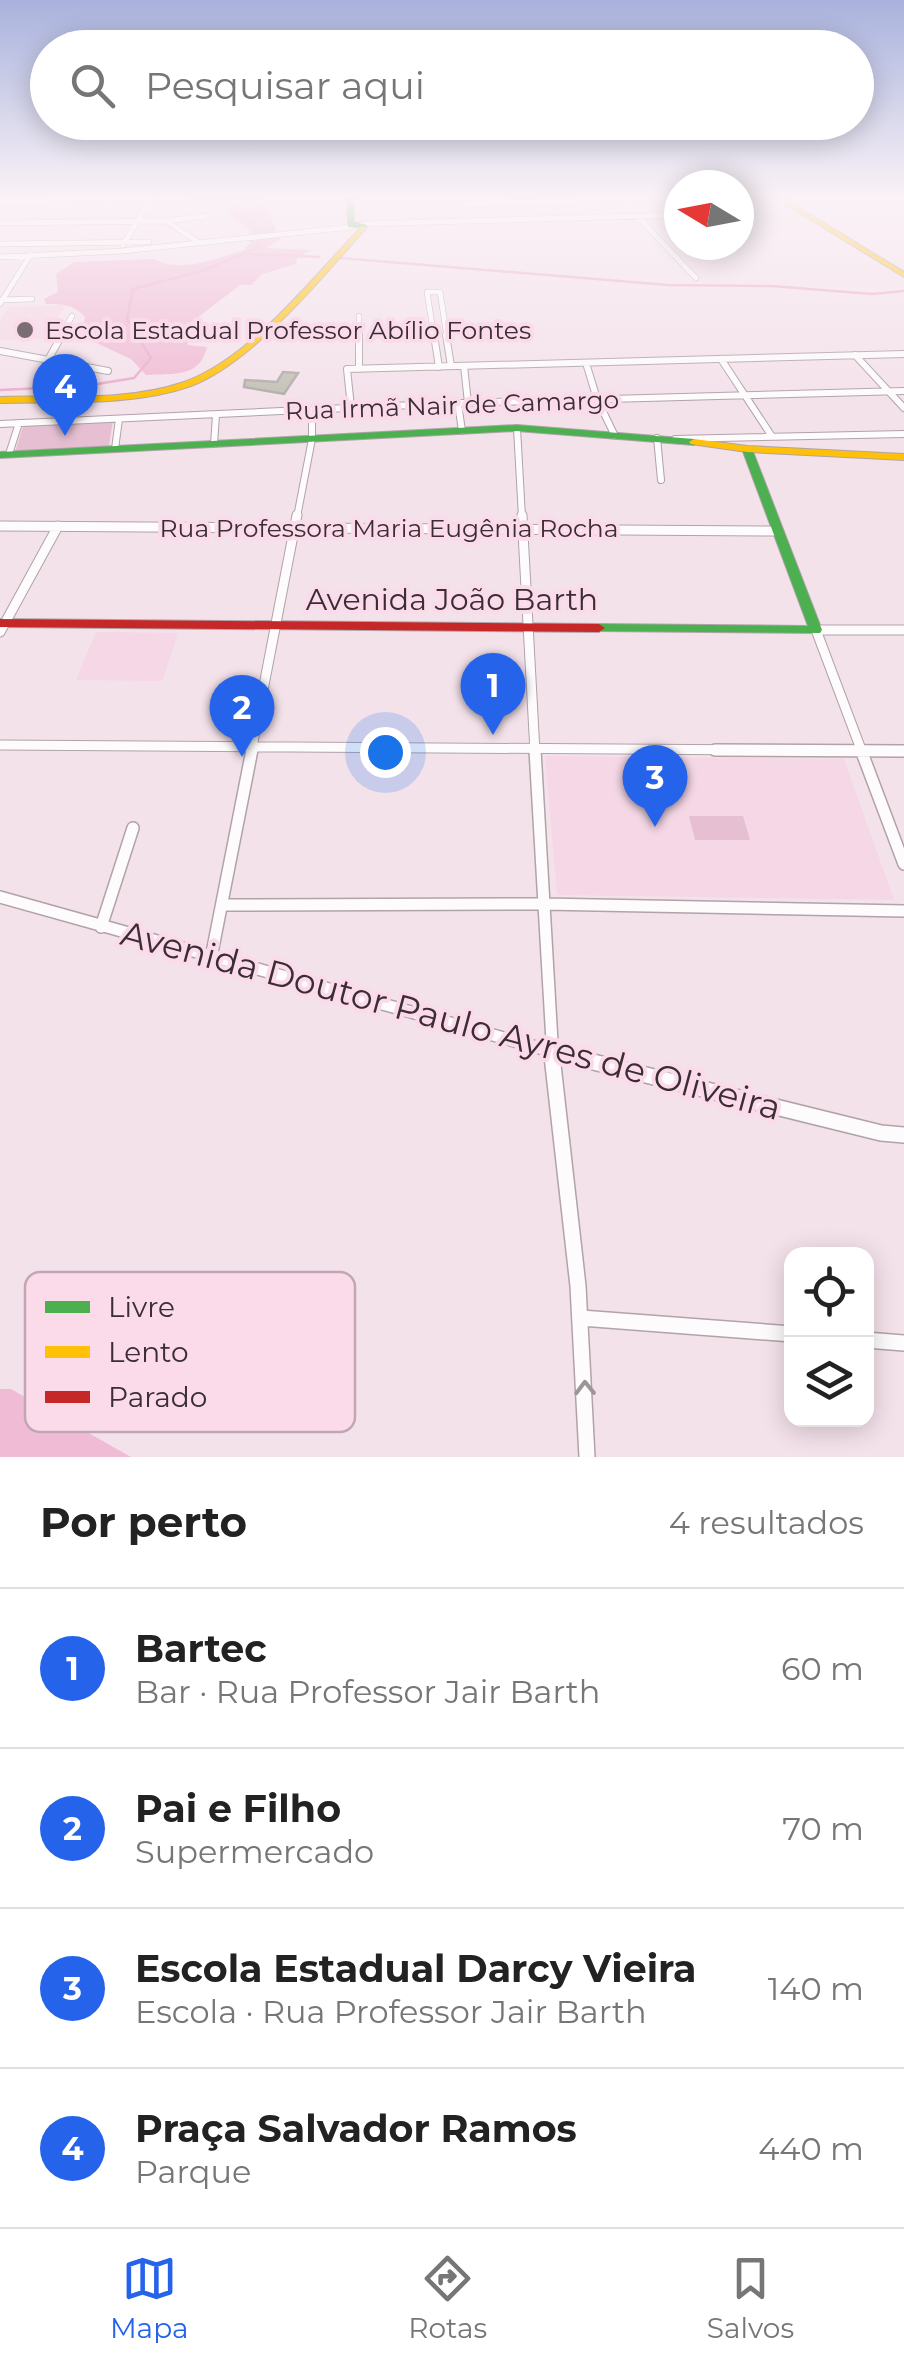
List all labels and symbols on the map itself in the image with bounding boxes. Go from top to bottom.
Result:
north arrow [664,170,754,260]
place label: Escola Estadual Professor Abílio Fontes [45,315,531,345]
marker: Escola Estadual Professor Abílio Fontes [14,319,36,341]
pin: 4 [32,354,98,436]
street label: Rua Irmã Nair de Camargo [284,384,620,426]
street label: Rua Professora Maria Eugênia Rocha [160,513,618,543]
street label: Avenida João Barth [306,581,598,618]
pin: 1 [460,652,526,735]
pin: 2 [210,674,274,757]
your location [360,727,411,778]
pin: 3 [622,744,688,827]
street label: Avenida Doutor Paulo Ayres de Oliveira [116,911,786,1129]
legend [25,1272,355,1432]
text: Livre [108,1290,175,1324]
text: Lento [108,1335,189,1369]
one-way arrow [575,1379,596,1395]
text: Parado [108,1380,207,1414]

